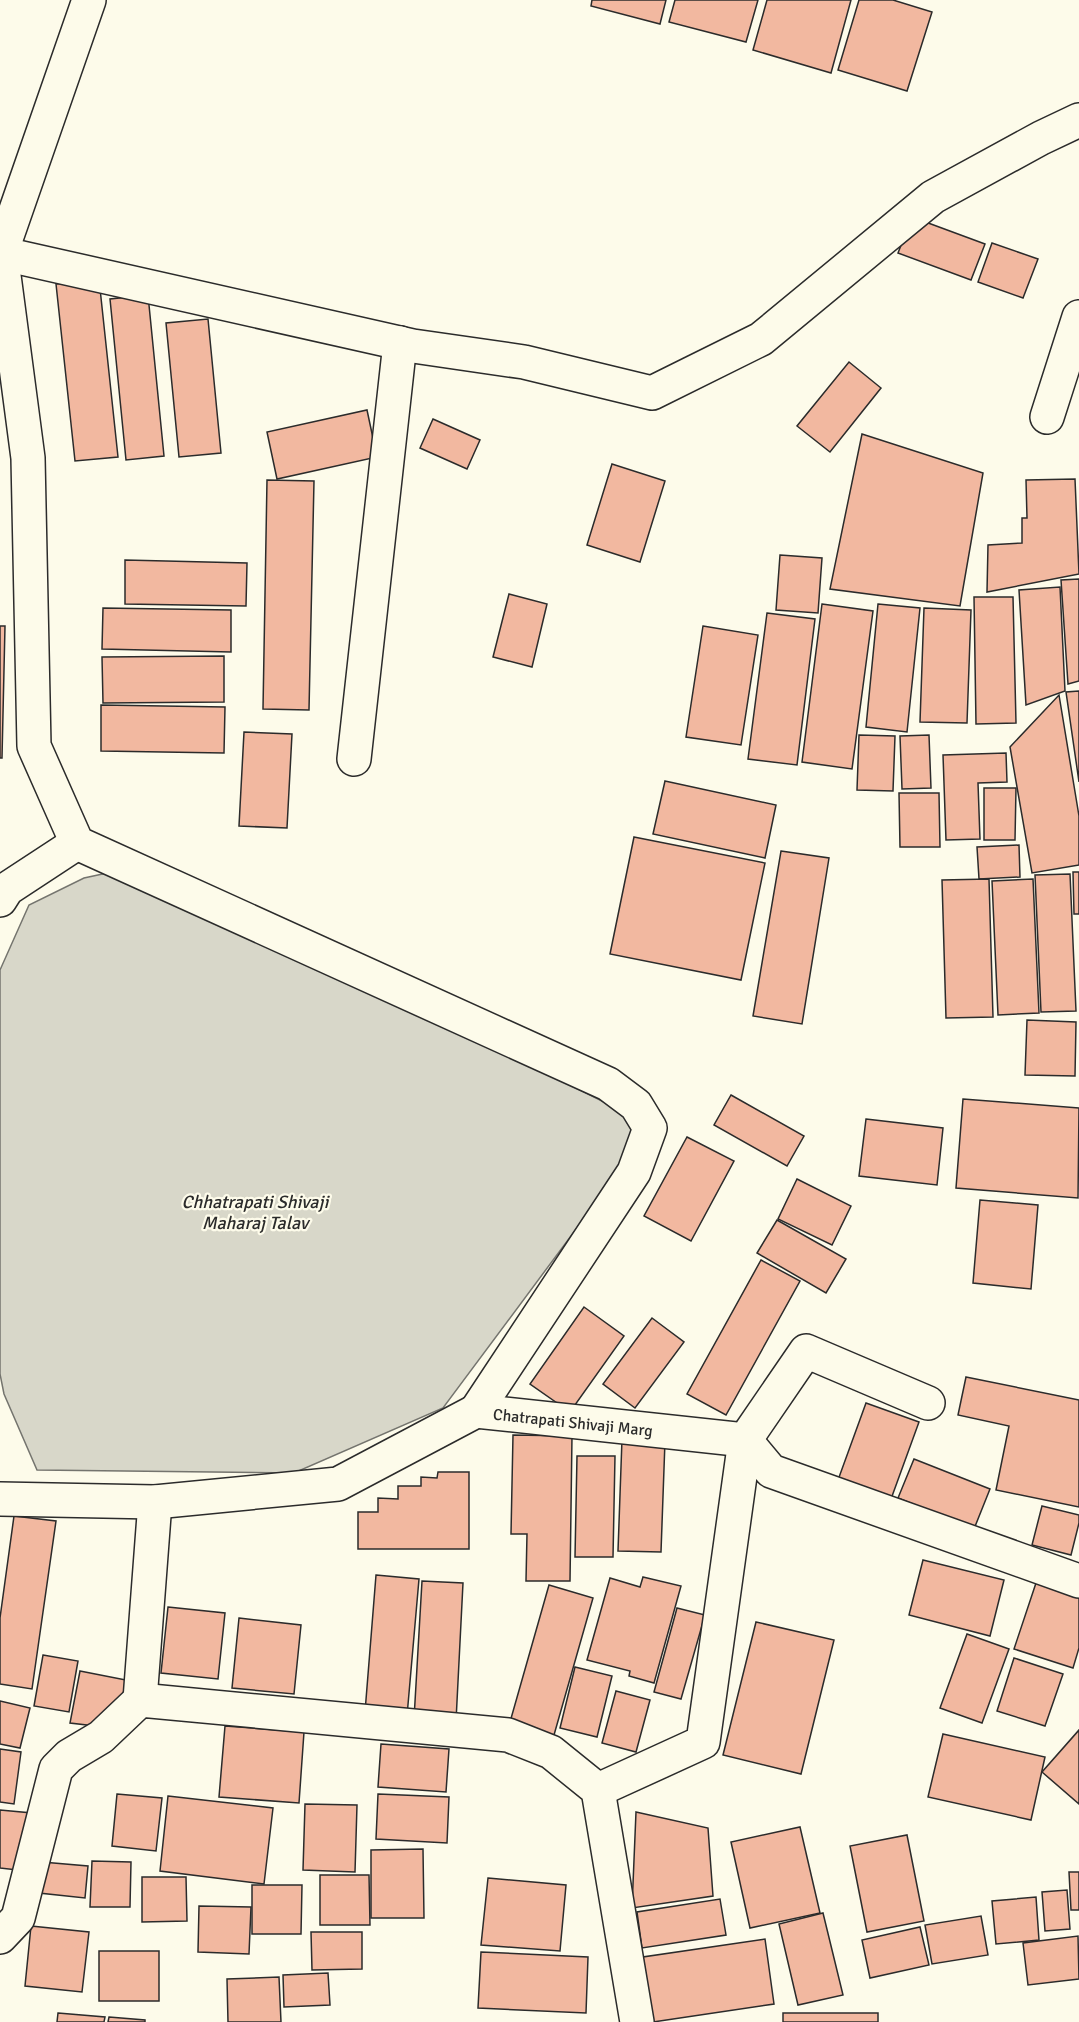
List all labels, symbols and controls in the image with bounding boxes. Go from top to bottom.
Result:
water label: Chhatrapati Shivaji Maharaj Talav [182,1191,331,1234]
street label: Chatrapati Shivaji Marg [492,1405,654,1441]

